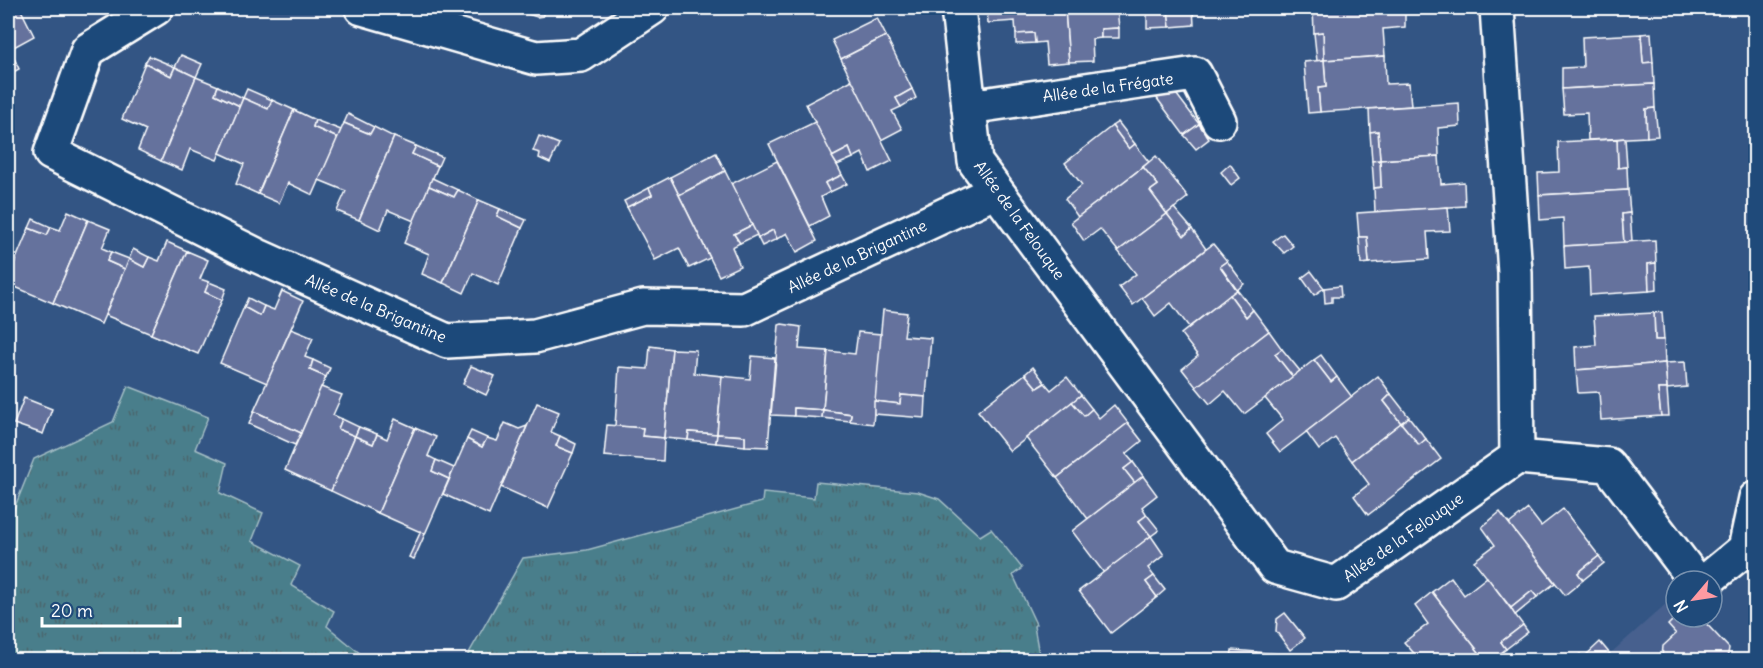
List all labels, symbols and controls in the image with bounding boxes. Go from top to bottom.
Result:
street label: Allée de la Frégate [1041,68,1175,106]
street label: Allée de la Felouque [970,157,1070,283]
street label: Allée de la Brigantine [784,215,930,297]
street label: Allée de la Brigantine [302,269,450,347]
street label: Allée de la Felouque [1339,488,1467,586]
north arrow [1664,569,1724,629]
scale bar [42,590,180,628]
text: N [1669,597,1692,616]
text: 20 m [51,599,93,622]

